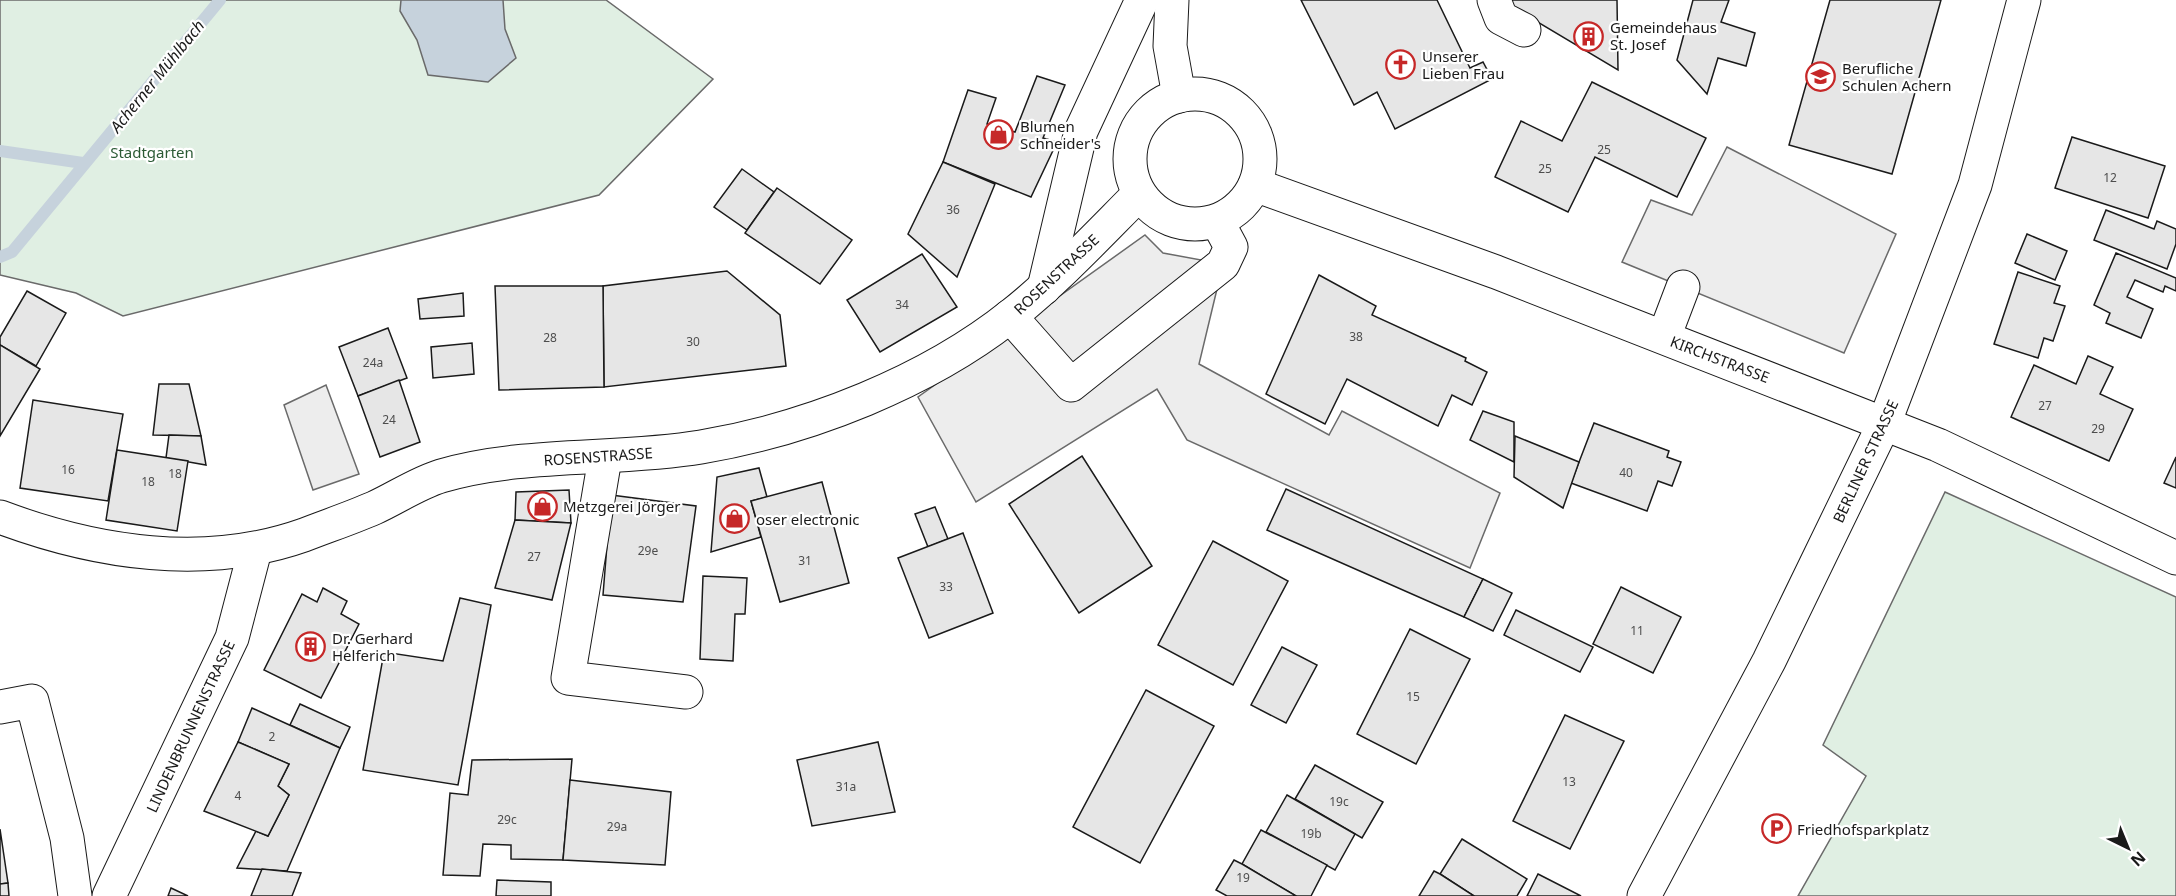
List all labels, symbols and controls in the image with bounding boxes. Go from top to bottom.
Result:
water label: Acherner Mühlbach [104,15,209,138]
place label: Gemeindehaus St. Josef [1610,17,1717,54]
building icon: Gemeindehaus St. Josef [1573,20,1605,52]
place label: Unserer Lieben Frau [1422,46,1504,83]
church icon: Unserer Lieben Frau [1385,49,1417,81]
place label: Berufliche Schulen Achern [1842,58,1951,95]
school or university icon: Berufliche Schulen Achern [1805,61,1837,93]
place label: Blumen Schneider's [1020,116,1101,153]
shop icon: Blumen Schneider's [983,119,1015,151]
house number: 25 [1597,141,1611,158]
park label: Stadtgarten [110,142,194,162]
house number: 25 [1538,160,1552,177]
house number: 12 [2103,169,2117,186]
house number: 36 [946,201,960,218]
street label: ROSENSTRASSE [1009,229,1103,319]
house number: 34 [895,296,909,313]
house number: 38 [1349,328,1363,345]
house number: 28 [543,329,557,346]
street label: KIRCHSTRASSE [1668,331,1772,387]
house number: 30 [686,333,700,350]
house number: 24a [363,354,383,371]
street label: BERLINER STRASSE [1828,396,1902,526]
house number: 27 [2038,397,2052,414]
house number: 24 [382,411,396,428]
house number: 29 [2091,420,2105,437]
street label: ROSENSTRASSE [543,442,653,470]
house number: 16 [61,461,75,478]
house number: 40 [1619,464,1633,481]
house number: 18 [168,465,182,482]
house number: 18 [141,473,155,490]
shop icon: Metzgerei Jörger [526,490,558,522]
place label: Metzgerei Jörger [563,496,680,516]
shop icon: oser electronic [719,503,751,535]
place label: oser electronic [756,509,860,529]
house number: 29e [638,542,658,559]
house number: 27 [527,548,541,565]
house number: 31 [798,552,812,569]
house number: 33 [939,578,953,595]
house number: 11 [1630,622,1644,639]
place label: Dr. Gerhard Helferich [332,628,413,665]
building icon: Dr. Gerhard Helferich [295,631,327,663]
street label: LINDENBRUNNENSTRASSE [141,637,239,815]
house number: 15 [1406,688,1420,705]
house number: 2 [269,728,276,745]
house number: 13 [1562,773,1576,790]
house number: 31a [836,778,856,795]
house number: 4 [235,787,242,804]
house number: 19c [1329,793,1349,810]
house number: 29c [497,811,517,828]
parking icon: Friedhofsparkplatz [1760,813,1792,845]
house number: 29a [607,818,627,835]
north arrow [2098,818,2158,878]
place label: Friedhofsparkplatz [1797,819,1929,839]
house number: 19b [1300,825,1322,842]
text: N [2126,846,2150,871]
house number: 19 [1236,869,1250,886]

